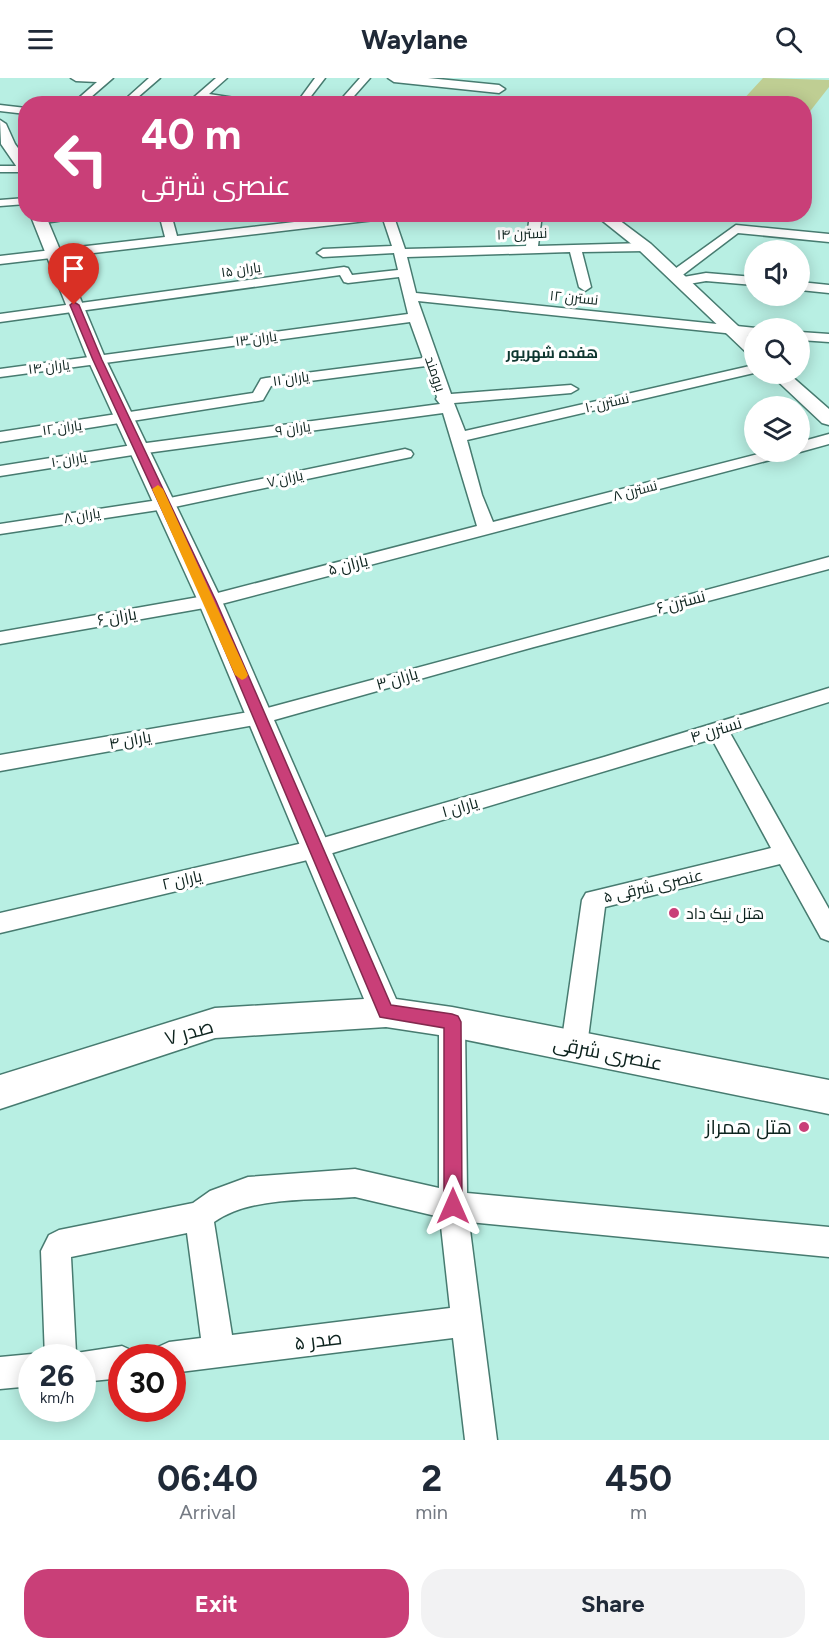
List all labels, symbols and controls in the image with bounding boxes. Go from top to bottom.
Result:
icon: menu [24,23,57,56]
text: Waylane [361,23,468,56]
icon: search [772,23,805,56]
text: 40 m [141,109,241,160]
icon: left [42,120,120,198]
text: عنصری شرقی [141,169,291,202]
street label: نسترن ۱۴ [496,225,548,243]
map controls [744,240,810,462]
button: sound [744,240,810,306]
pin [48,243,99,305]
icon: arrive [57,252,90,285]
street label: یاران ۱۵ [220,259,262,281]
street label: نسترن ۱۲ [549,287,599,309]
button: search [744,318,810,384]
street label: یاران ۱۳ [234,328,278,350]
district label: هفده شهریور [505,344,598,362]
street label: برومند [421,354,449,394]
street label: یاران ۱۴ [27,356,71,378]
street label: یاران ۱۱ [272,368,311,390]
street label: نسترن ۱۰ [583,390,631,416]
button: layers [744,396,810,462]
street label: یاران ۱۲ [41,417,83,439]
street label: یاران ۹ [274,418,312,440]
street label: یاران ۱۰ [50,449,88,471]
street label: یاران ۷ [265,467,305,491]
street label: نسترن ۸ [611,477,659,505]
street label: یاران ۸ [62,505,102,527]
street label: یاران ۵ [326,551,371,580]
street label: نسترن ۶ [654,586,708,619]
street label: یاران ۶ [96,604,139,631]
street label: یاران ۳ [374,664,421,695]
street label: نسترن ۴ [688,713,744,748]
street label: یاران ۴ [107,727,154,754]
street label: یاران ۱ [440,793,481,822]
street label: عنصری شرقی ۵ [601,865,705,908]
street label: یاران ۲ [160,866,205,895]
place label: هتل نیک داد [686,904,764,924]
marker: هتل نیک داد [667,906,681,920]
street label: صدر ۷ [162,1014,216,1050]
street label: عنصری شرقی [551,1031,665,1076]
place label: هتل همراز [704,1115,792,1140]
marker: هتل همراز [797,1120,811,1134]
position arrow [421,1174,485,1238]
street label: صدر ۵ [293,1325,343,1355]
speed limit sign: 30 [108,1344,186,1422]
text: 26 [40,1357,74,1394]
text: km/h [40,1389,74,1407]
text: 06:40 [157,1457,258,1500]
text: 2 [421,1457,442,1500]
text: 450 [605,1457,672,1500]
text: Arrival [179,1500,236,1524]
text: min [415,1500,448,1524]
text: m [630,1500,647,1524]
button: Exit [24,1569,409,1638]
button: Share [421,1569,805,1638]

